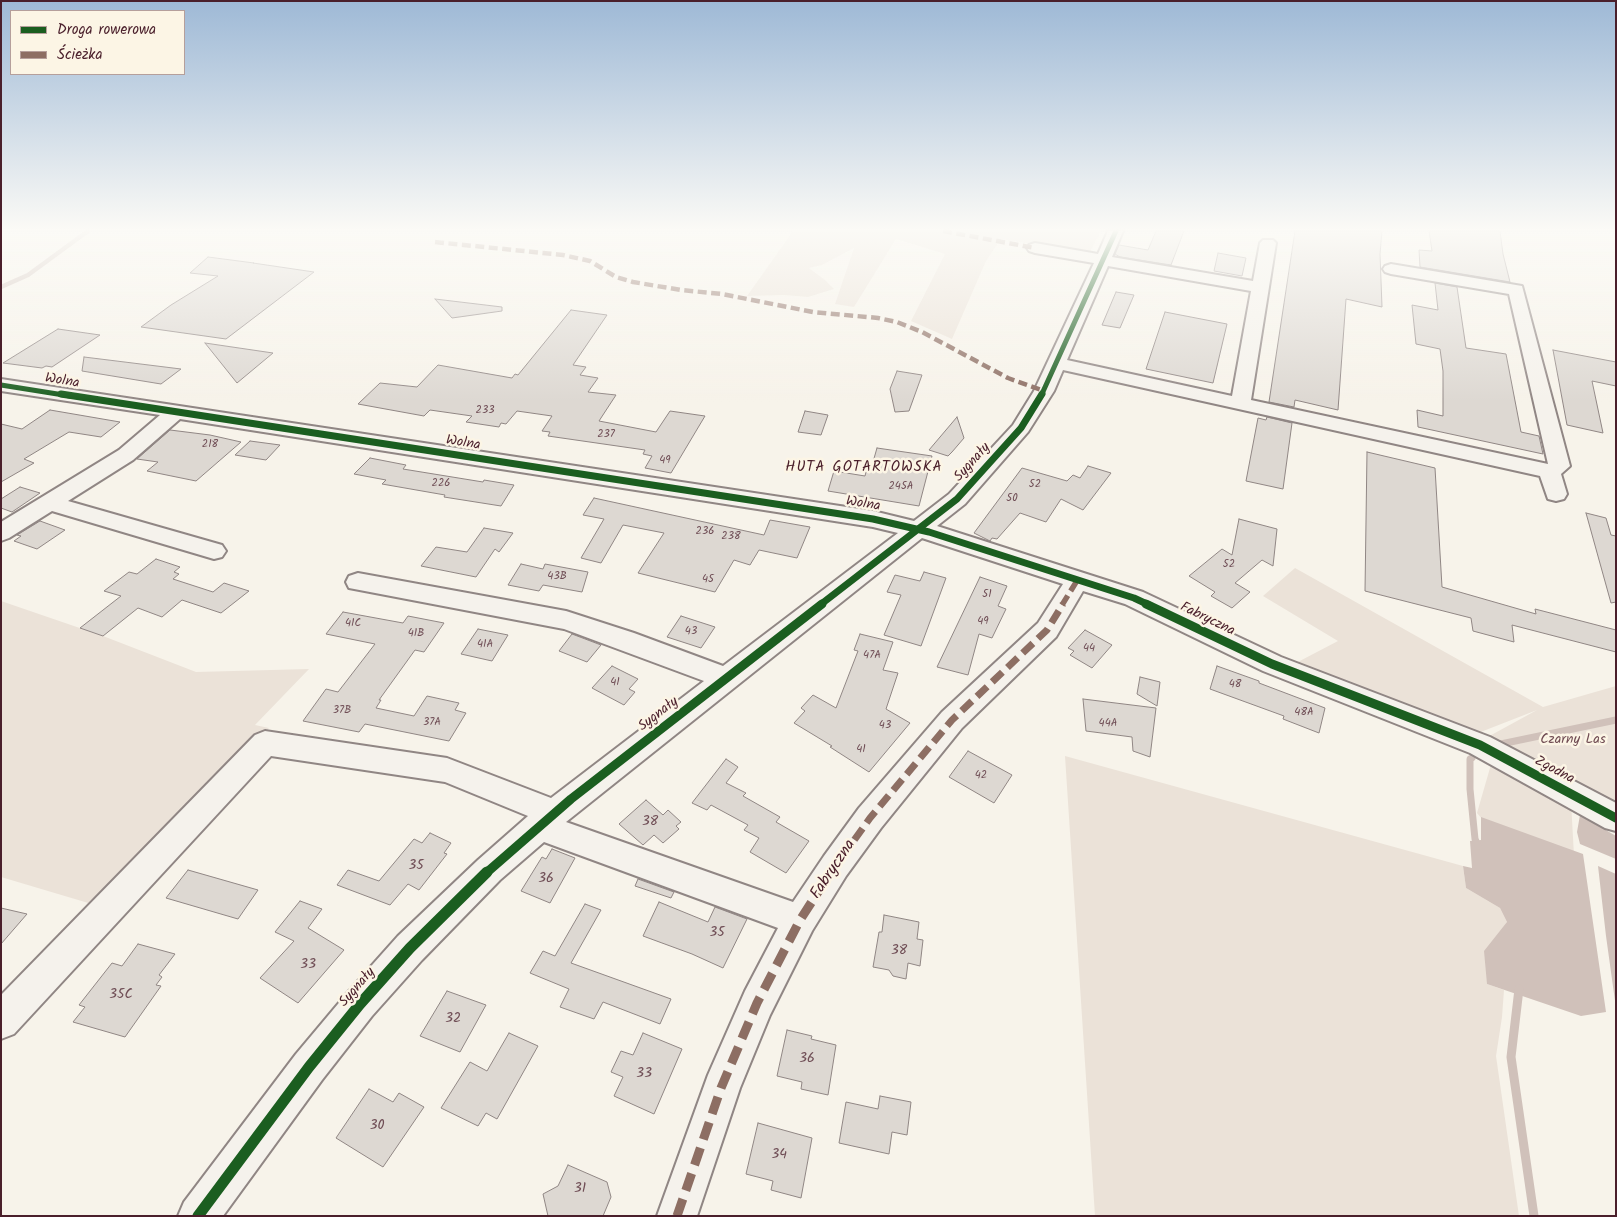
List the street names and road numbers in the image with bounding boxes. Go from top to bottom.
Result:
street label: Wolna [44,371,80,393]
street label: Wolna [445,433,481,455]
street label: Sygnały [951,440,995,486]
street label: Wolna [845,494,881,516]
street label: Fabryczna [1177,600,1237,640]
street label: Sygnały [636,694,682,736]
street label: Zgodna [1531,754,1577,788]
street label: Fabryczna [807,837,861,903]
street label: Sygnały [336,965,380,1011]

